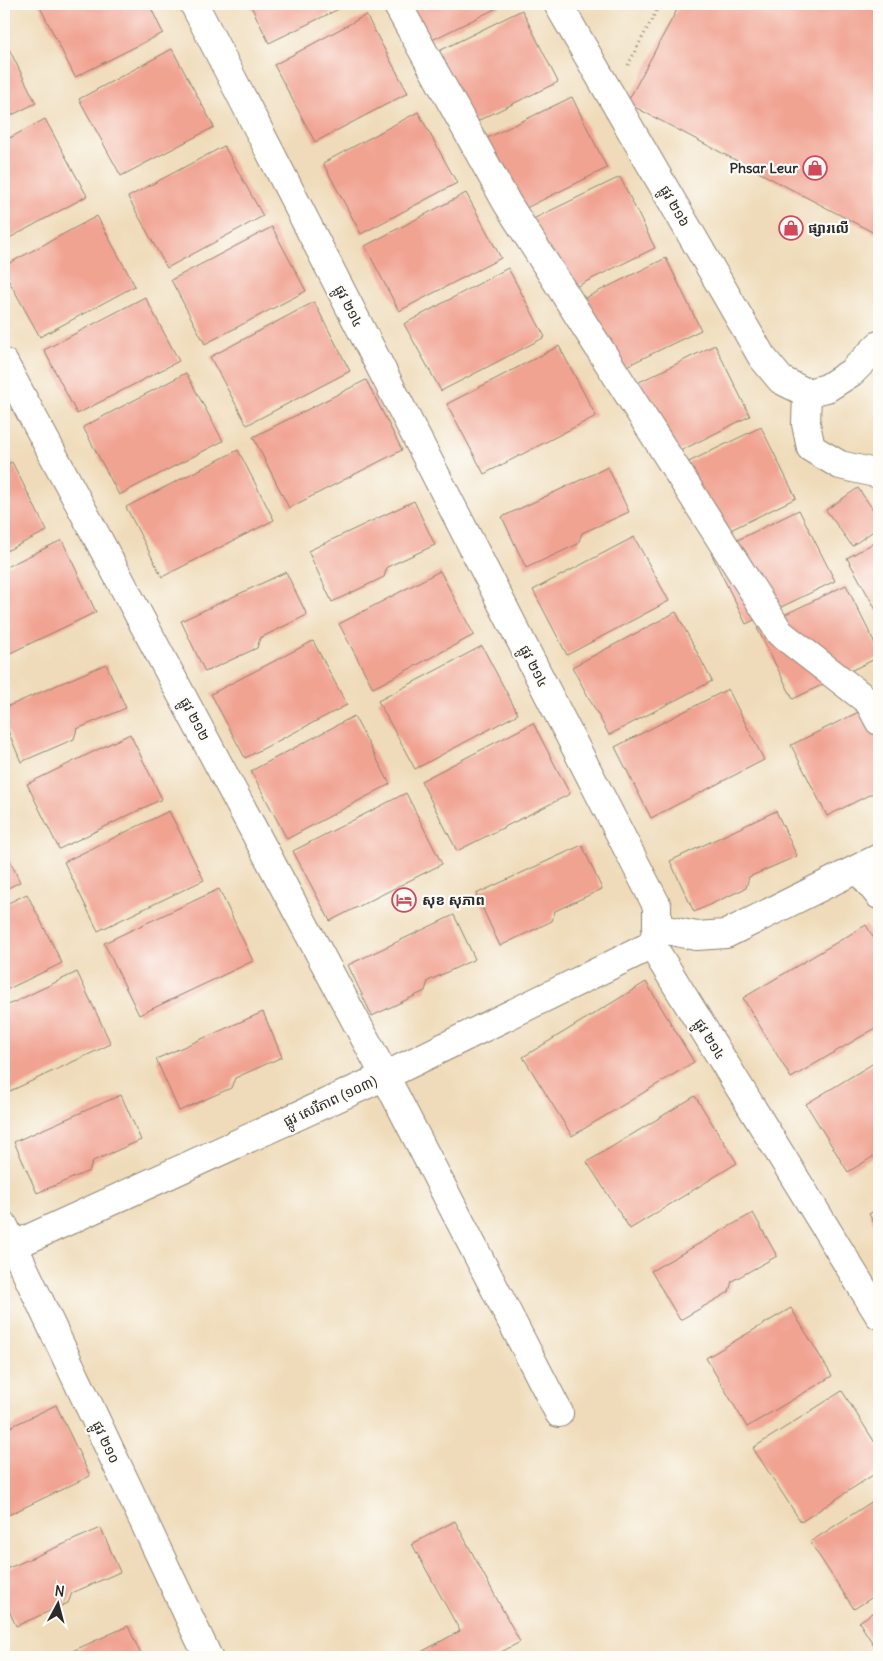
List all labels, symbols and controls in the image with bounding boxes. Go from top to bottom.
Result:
shop icon: Phsar Leur [802,155,828,181]
place label: Phsar Leur [729,159,798,177]
street label: ផ្លូវ ២១៦ [653,182,694,232]
shop icon: ផ្សារលើ [778,215,804,241]
place label: ផ្សារលើ [808,219,849,237]
street label: ផ្លូវ ២១៤ [328,282,367,332]
street label: ផ្លូវ ២១៤ [513,642,552,692]
street label: ផ្លូវ ២១២ [173,694,214,745]
hotel icon: សុខ សុភាព [391,887,417,913]
place label: សុខ សុភាព [422,891,485,909]
street label: ផ្លូវ ២១៤ [688,1015,730,1065]
street label: ផ្លូវ សេរីភាព (១០៣) [280,1071,381,1133]
street label: ផ្លូវ ២១០ [85,1418,124,1468]
north arrow [32,1578,82,1628]
text: N [54,1582,65,1601]

